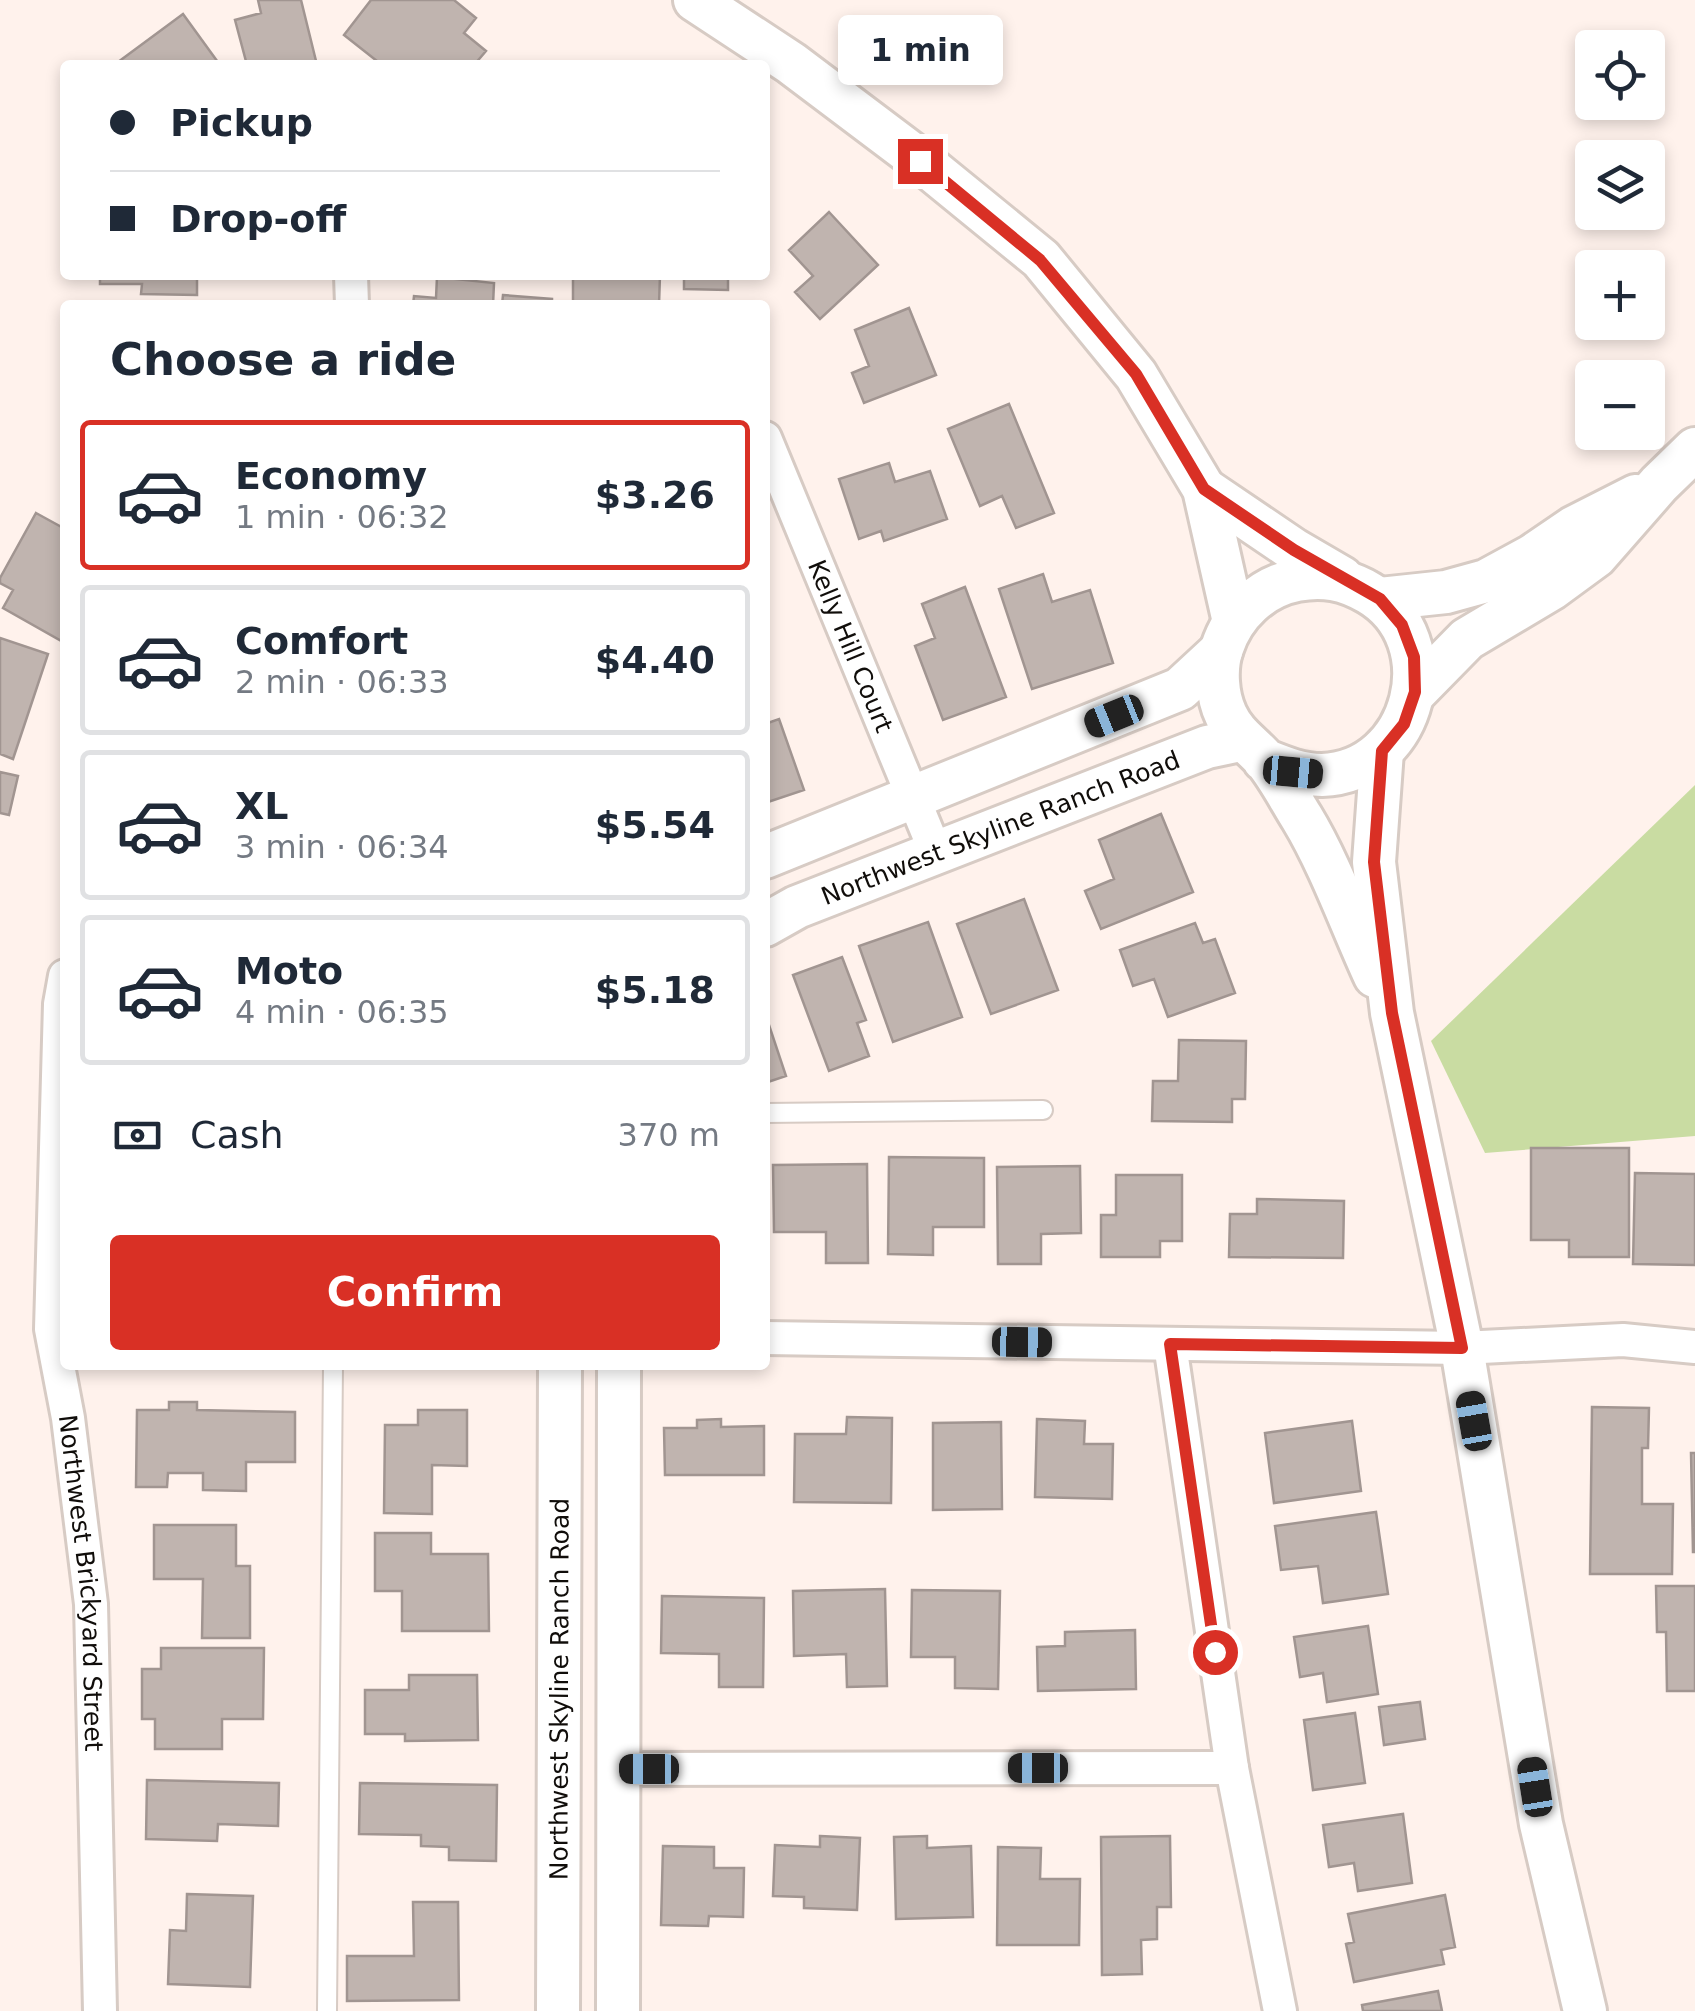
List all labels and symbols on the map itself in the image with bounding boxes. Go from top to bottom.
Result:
callout: 1 min [838,16,1002,86]
route end [898,139,943,184]
street label: Kelly Hill Court [802,556,899,737]
car [1081,691,1147,741]
street label: Northwest Skyline Ranch Road [817,745,1184,911]
car [1262,754,1324,790]
car [992,1326,1052,1358]
car [1454,1389,1494,1453]
street label: Northwest Brickyard Street [53,1413,109,1752]
street label: Northwest Skyline Ranch Road [544,1498,574,1880]
route start [1193,1630,1238,1675]
car [1008,1753,1068,1783]
car [619,1754,679,1784]
car [1515,1755,1555,1819]

